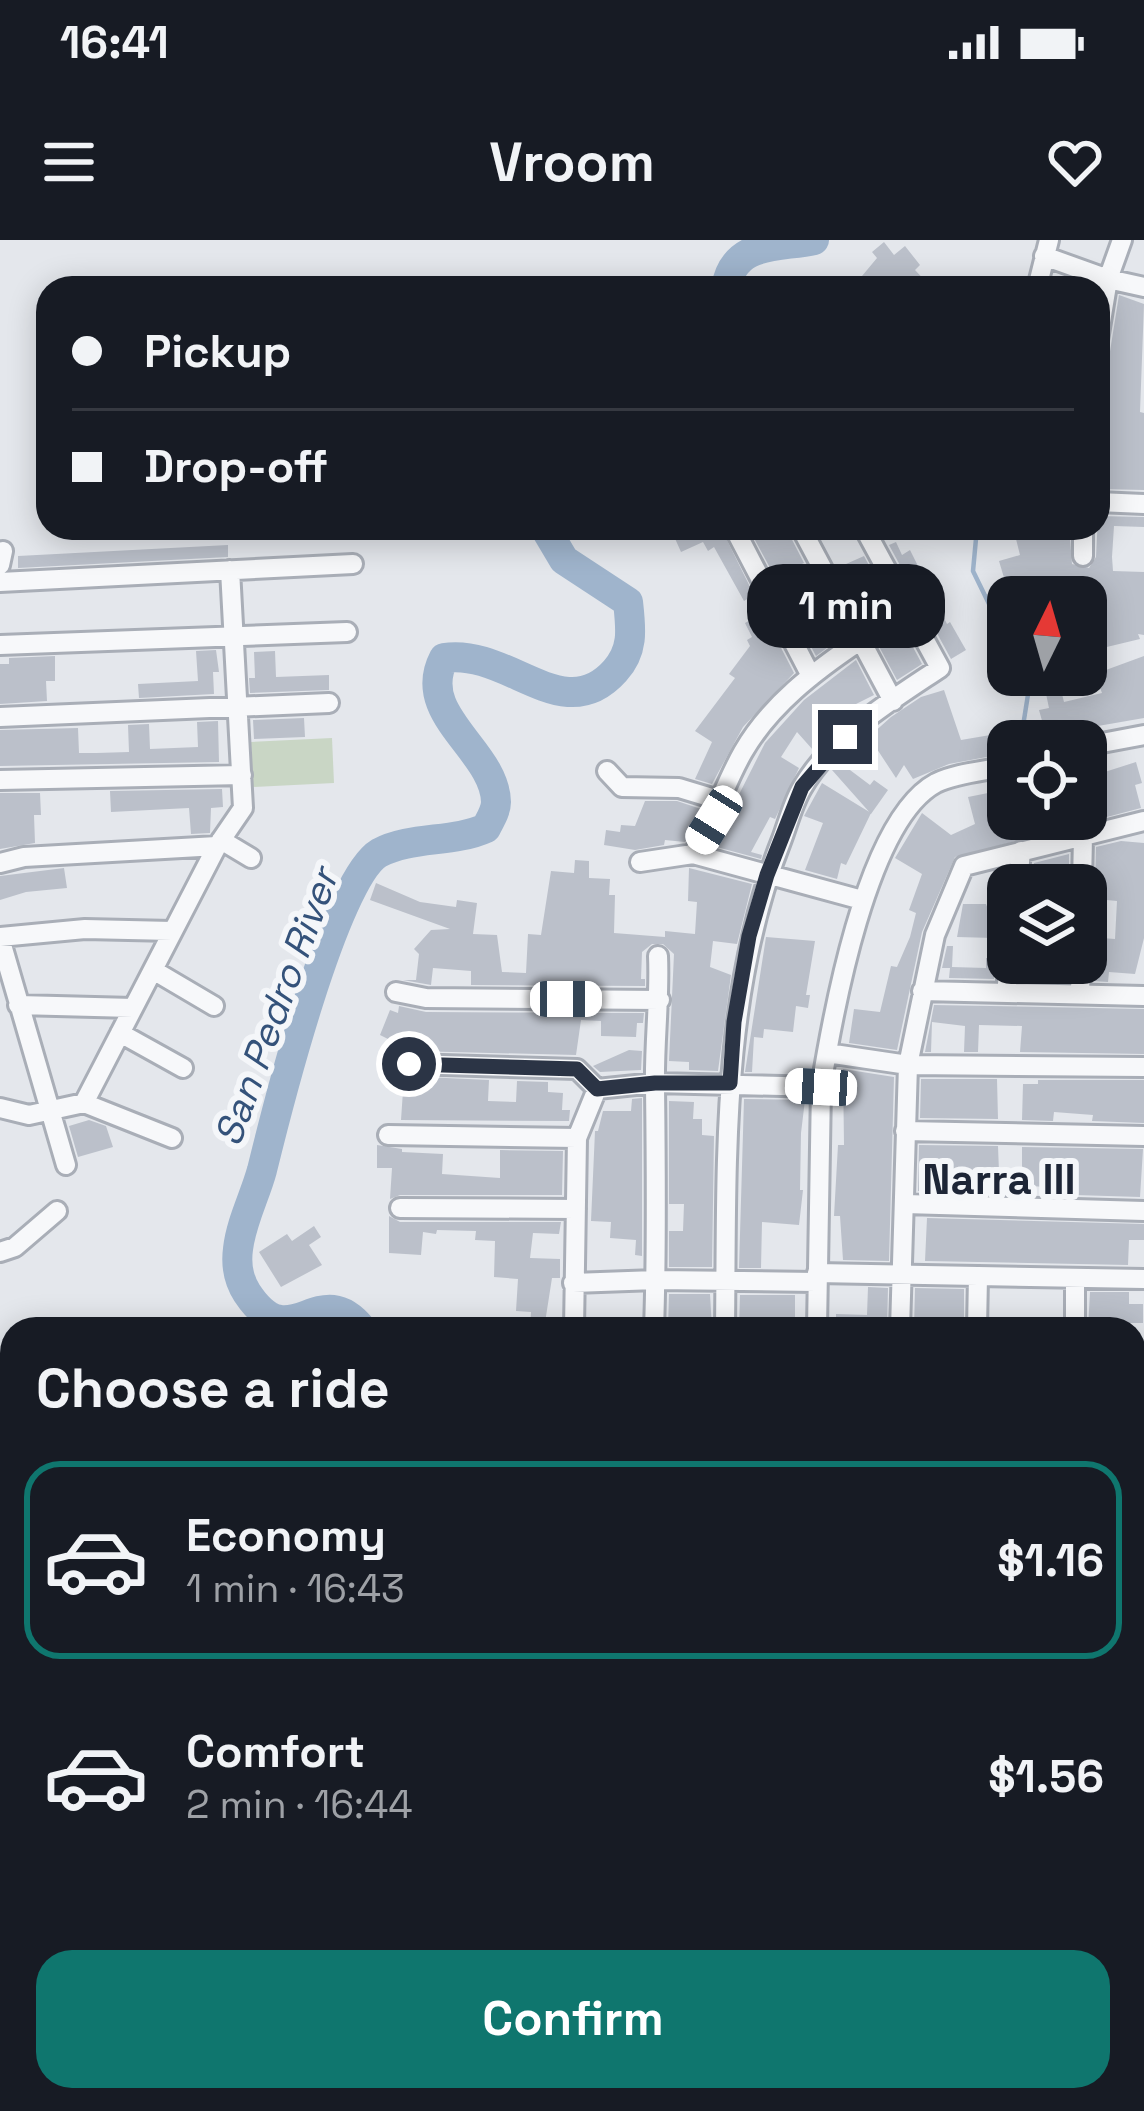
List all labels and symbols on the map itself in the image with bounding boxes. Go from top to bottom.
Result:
callout: 1 min [746,563,944,647]
north arrow [987,576,1107,696]
route end [818,710,872,764]
car [680,780,748,860]
water label: San Pedro River [203,858,350,1152]
car [530,981,602,1017]
route start [382,1037,436,1091]
car [784,1067,858,1107]
district label: Narra III [922,1153,1076,1206]

